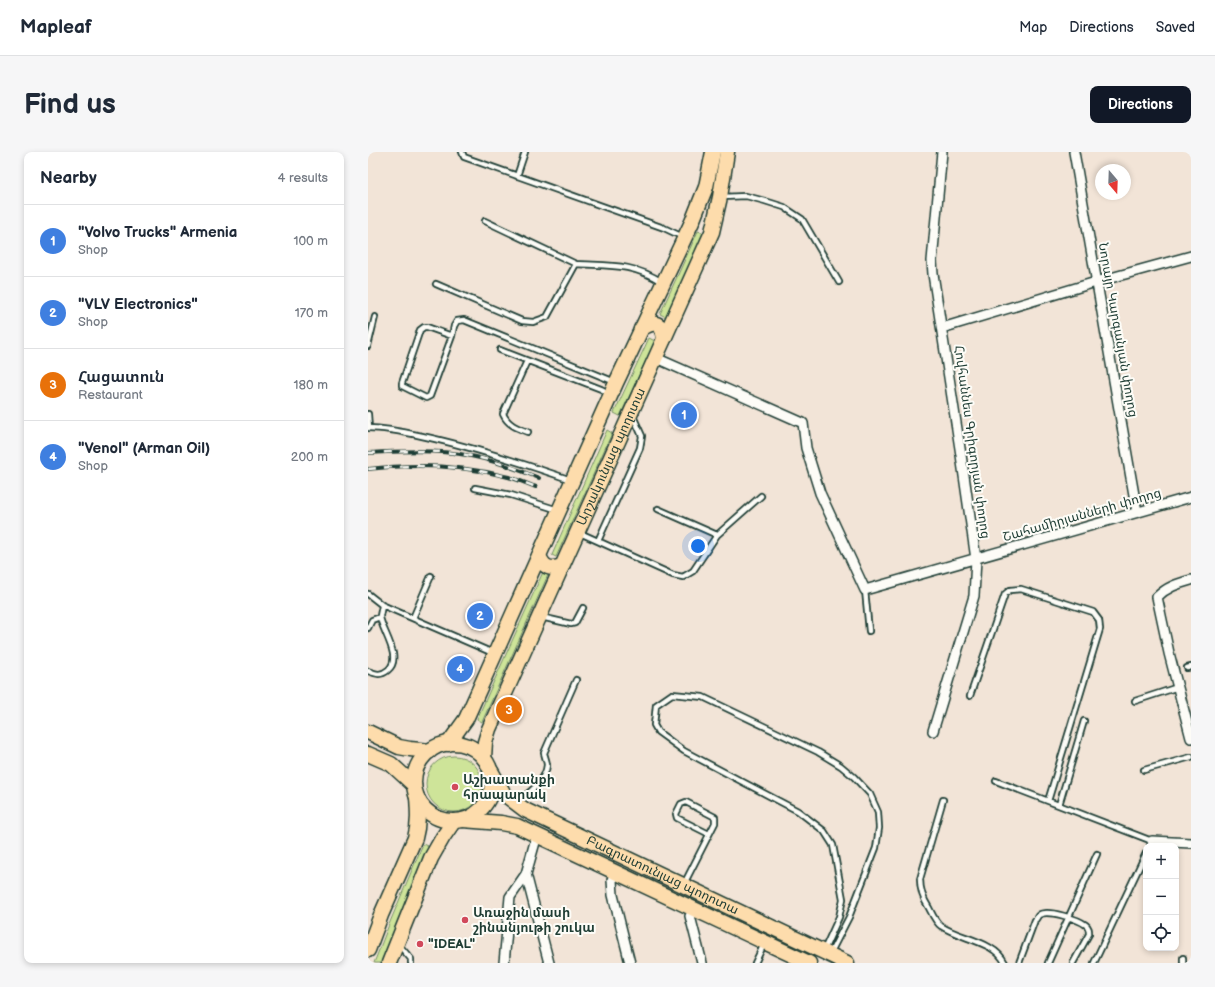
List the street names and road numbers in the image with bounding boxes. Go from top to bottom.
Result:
street label: Նորայր Կարգանյան փողոց [1095,241,1141,419]
street label: Հովհաննես Գրիգորյան փողոց [951,344,993,540]
street label: Արշակունյաց պողոտա [573,386,649,528]
street label: Շահամիրյանների փողոց [1001,485,1163,545]
street label: Բագրատունյաց պողոտա [584,832,741,918]

